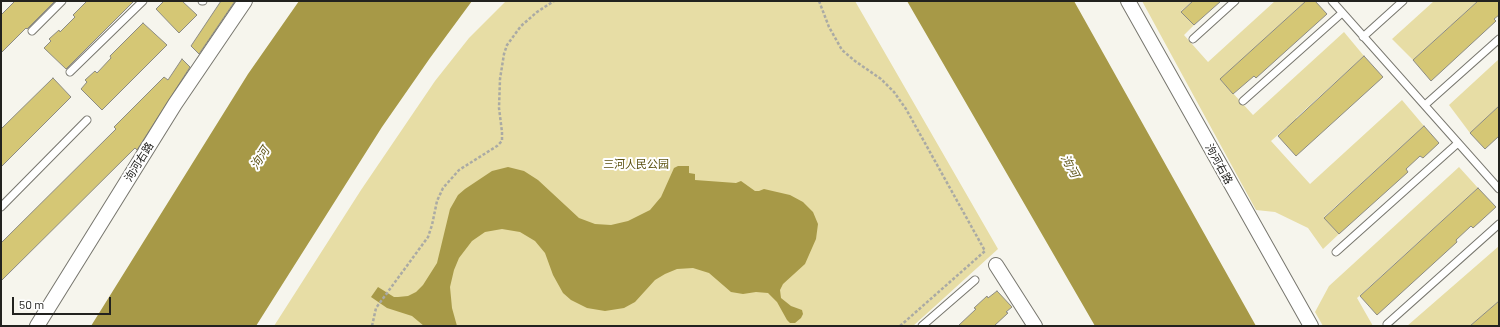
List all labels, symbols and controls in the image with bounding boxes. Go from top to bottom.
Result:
street label: 泃河右路 [122,140,156,184]
street label: 泃河右路 [1203,142,1235,186]
water label: 泃河 [247,144,273,172]
water label: 泃河 [1058,152,1082,180]
park label: 三河人民公园 [603,157,669,171]
scale bar [14,289,113,315]
text: 50 m [19,297,44,311]

